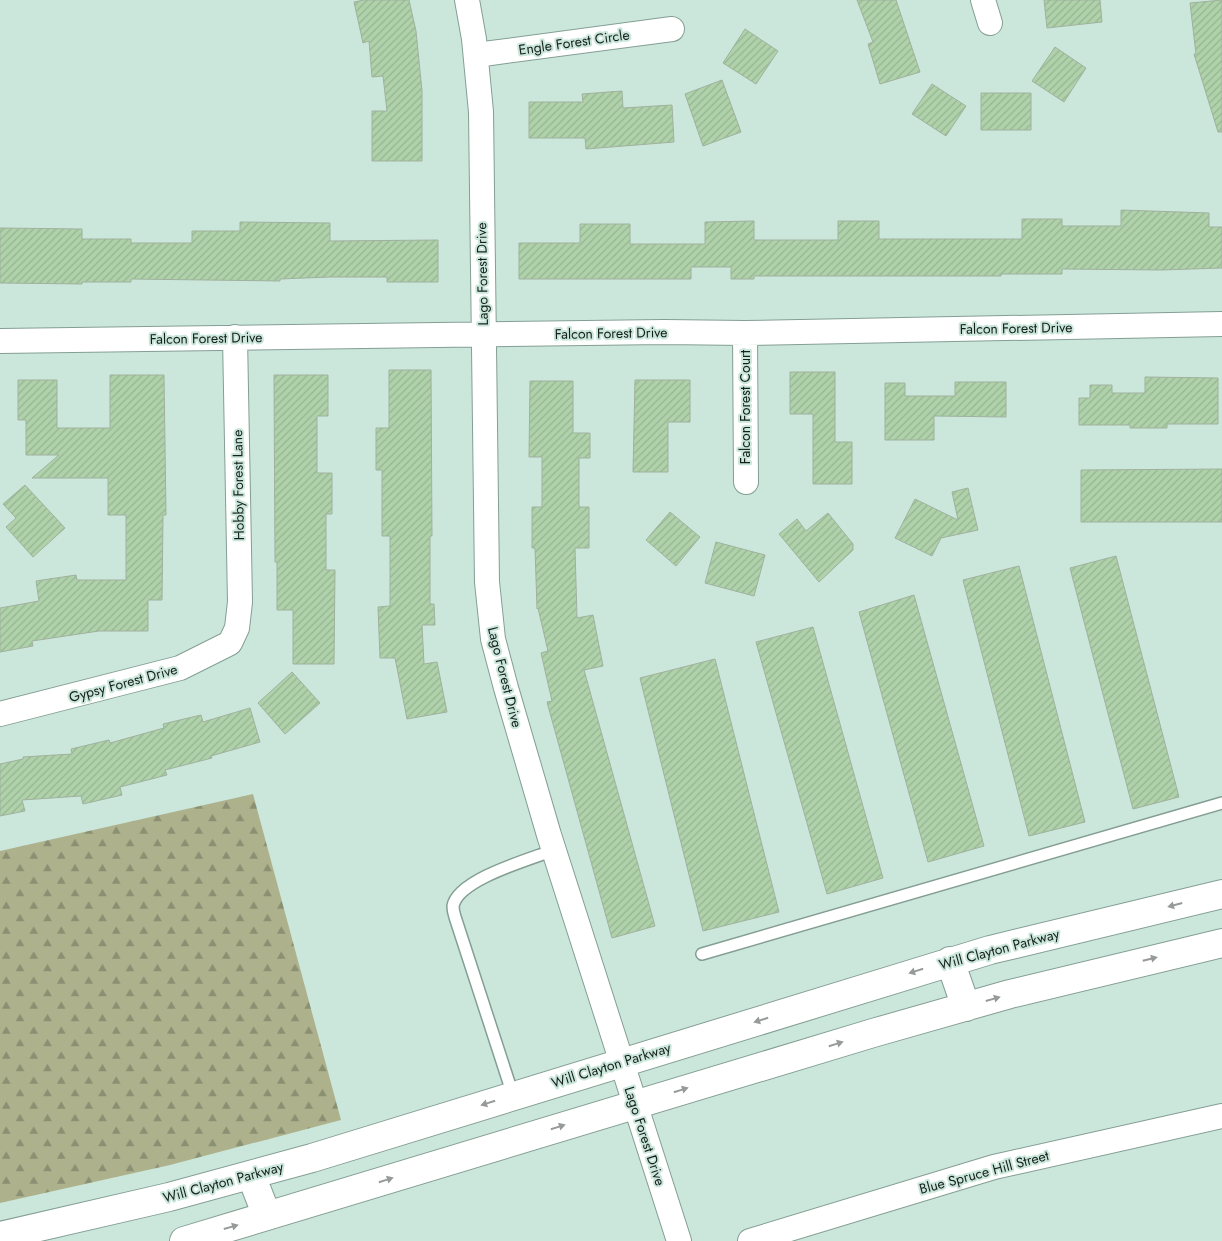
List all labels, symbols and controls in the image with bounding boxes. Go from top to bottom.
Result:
street label: Engle Forest Circle [517,24,631,60]
street label: Lago Forest Drive [471,222,493,326]
street label: Falcon Forest Drive [959,317,1073,339]
street label: Falcon Forest Drive [554,322,668,344]
street label: Falcon Forest Drive [149,327,263,349]
street label: Falcon Forest Court [735,349,755,464]
street label: Hobby Forest Lane [227,430,249,540]
street label: Lago Forest Drive [483,625,527,729]
street label: Gypsy Forest Drive [67,659,179,707]
one-way arrow [1167,901,1182,909]
street label: Will Clayton Parkway [937,923,1062,975]
one-way arrow [1143,955,1158,963]
one-way arrow [908,968,923,976]
one-way arrow [985,995,1000,1003]
one-way arrow [753,1017,768,1025]
street label: Will Clayton Parkway [549,1037,674,1093]
one-way arrow [829,1039,844,1047]
street label: Lago Forest Drive [620,1084,670,1188]
one-way arrow [673,1086,688,1094]
one-way arrow [480,1100,495,1108]
one-way arrow [551,1123,566,1131]
street label: Blue Spruce Hill Street [917,1145,1052,1199]
street label: Will Clayton Parkway [161,1156,286,1208]
one-way arrow [379,1175,394,1183]
one-way arrow [223,1223,238,1231]

